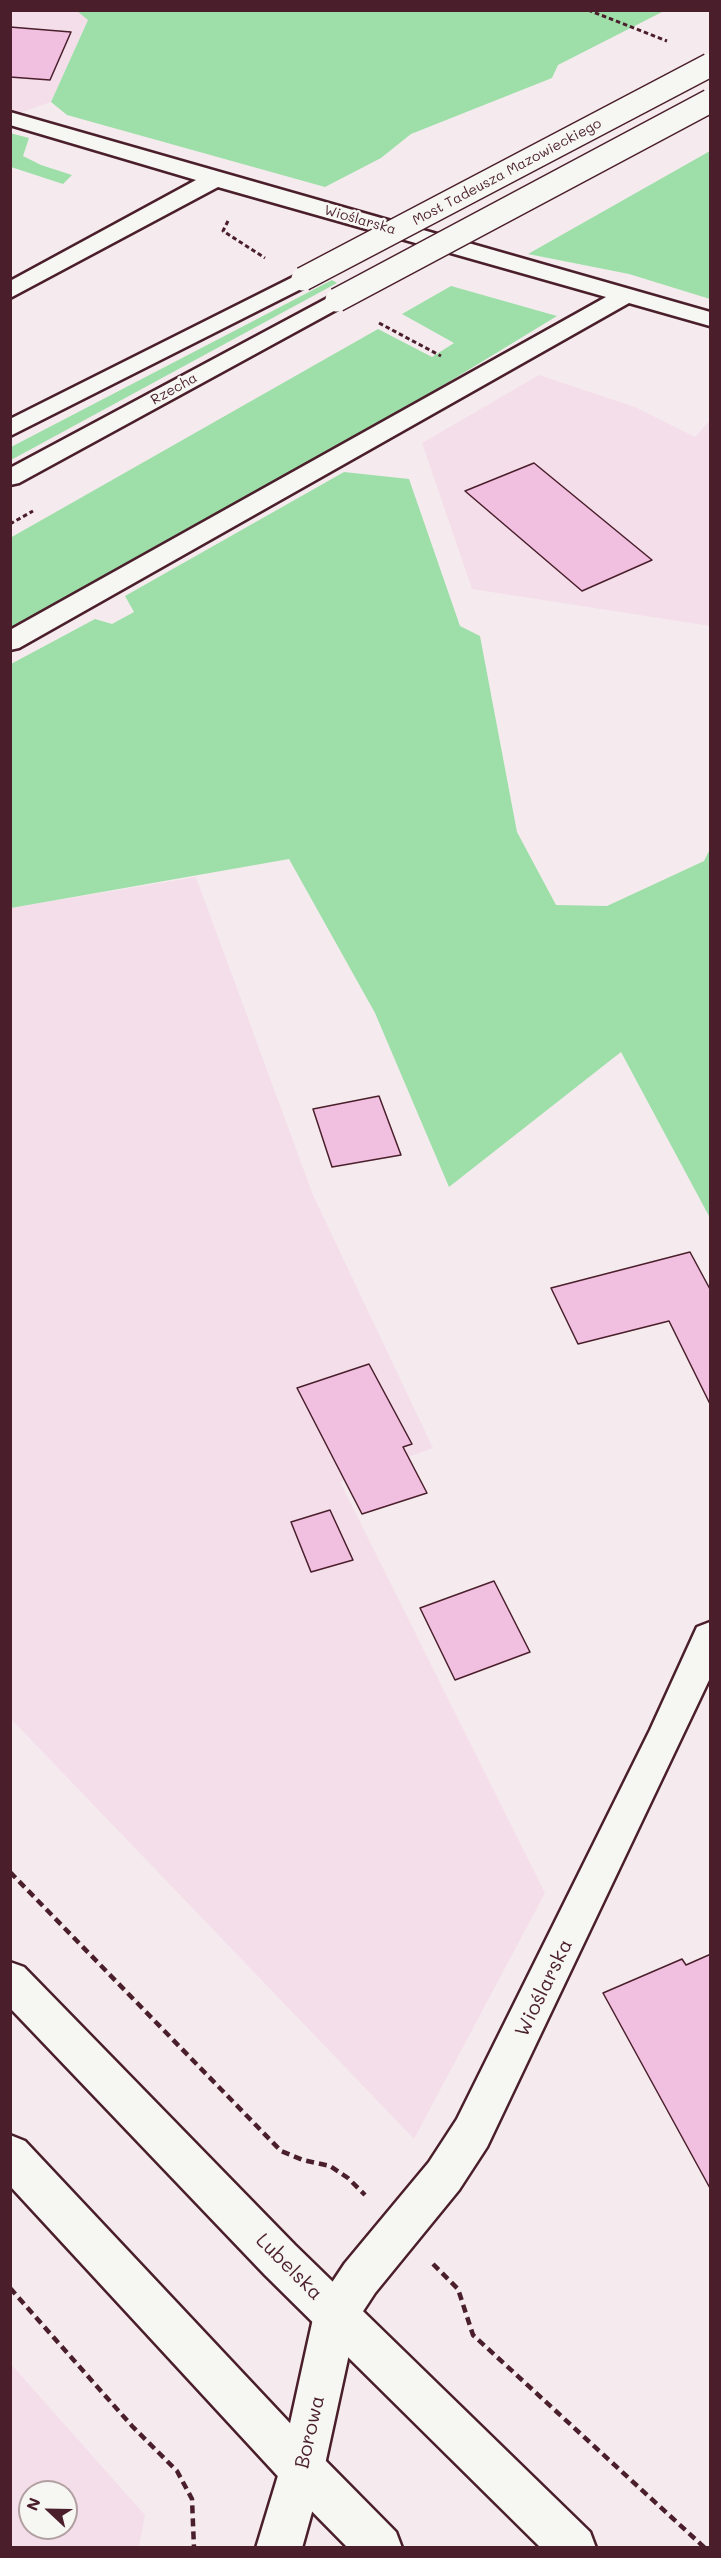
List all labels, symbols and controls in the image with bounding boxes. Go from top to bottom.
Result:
street label: Most Tadeusza Mazowieckiego [410,115,604,229]
street label: Wioślarska [322,202,398,238]
street label: Rzecha [148,369,200,409]
street label: Wioślarska [510,1935,578,2041]
street label: Lubelska [251,2229,327,2305]
street label: Borowa [290,2393,330,2471]
north arrow [18,2480,78,2540]
text: N [21,2494,45,2513]

